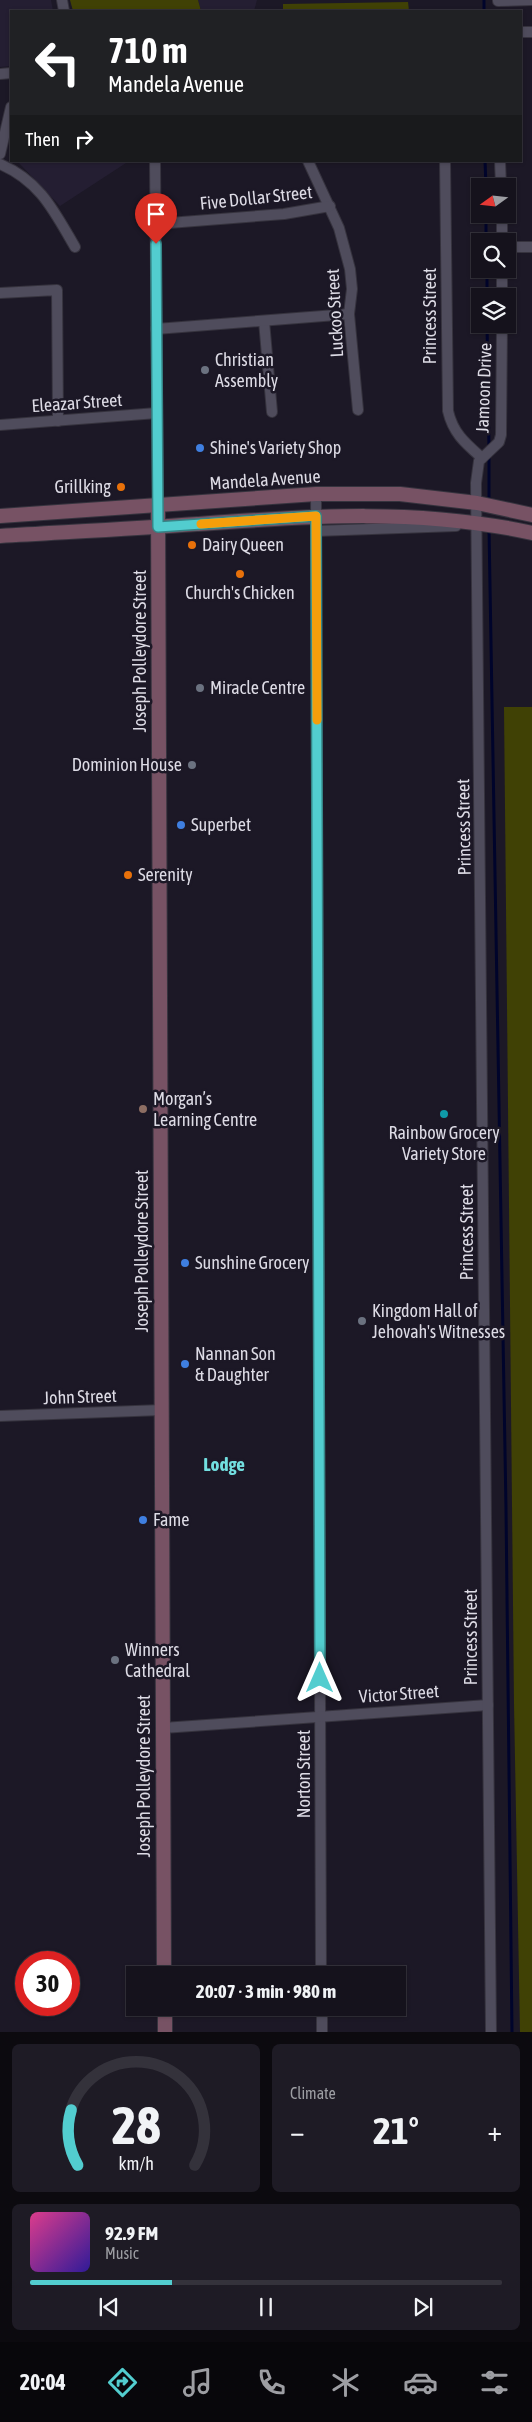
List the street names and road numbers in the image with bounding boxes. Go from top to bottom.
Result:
street label: Five Dollar Street [199,181,313,214]
street label: Luckoo Street [322,268,347,358]
street label: Princess Street [419,268,440,364]
street label: Jamoon Drive [471,343,496,433]
street label: Eleazar Street [31,389,123,416]
street label: Mandela Avenue [209,465,321,494]
street label: Joseph Polleydore Street [129,570,150,732]
street label: Princess Street [452,779,475,875]
street label: Joseph Polleydore Street [131,1170,152,1332]
street label: Princess Street [456,1184,477,1280]
street label: John Street [43,1385,117,1408]
street label: Princess Street [460,1589,481,1685]
street label: Victor Street [358,1680,440,1707]
street label: Joseph Polleydore Street [133,1695,154,1857]
street label: Norton Street [293,1730,314,1818]

